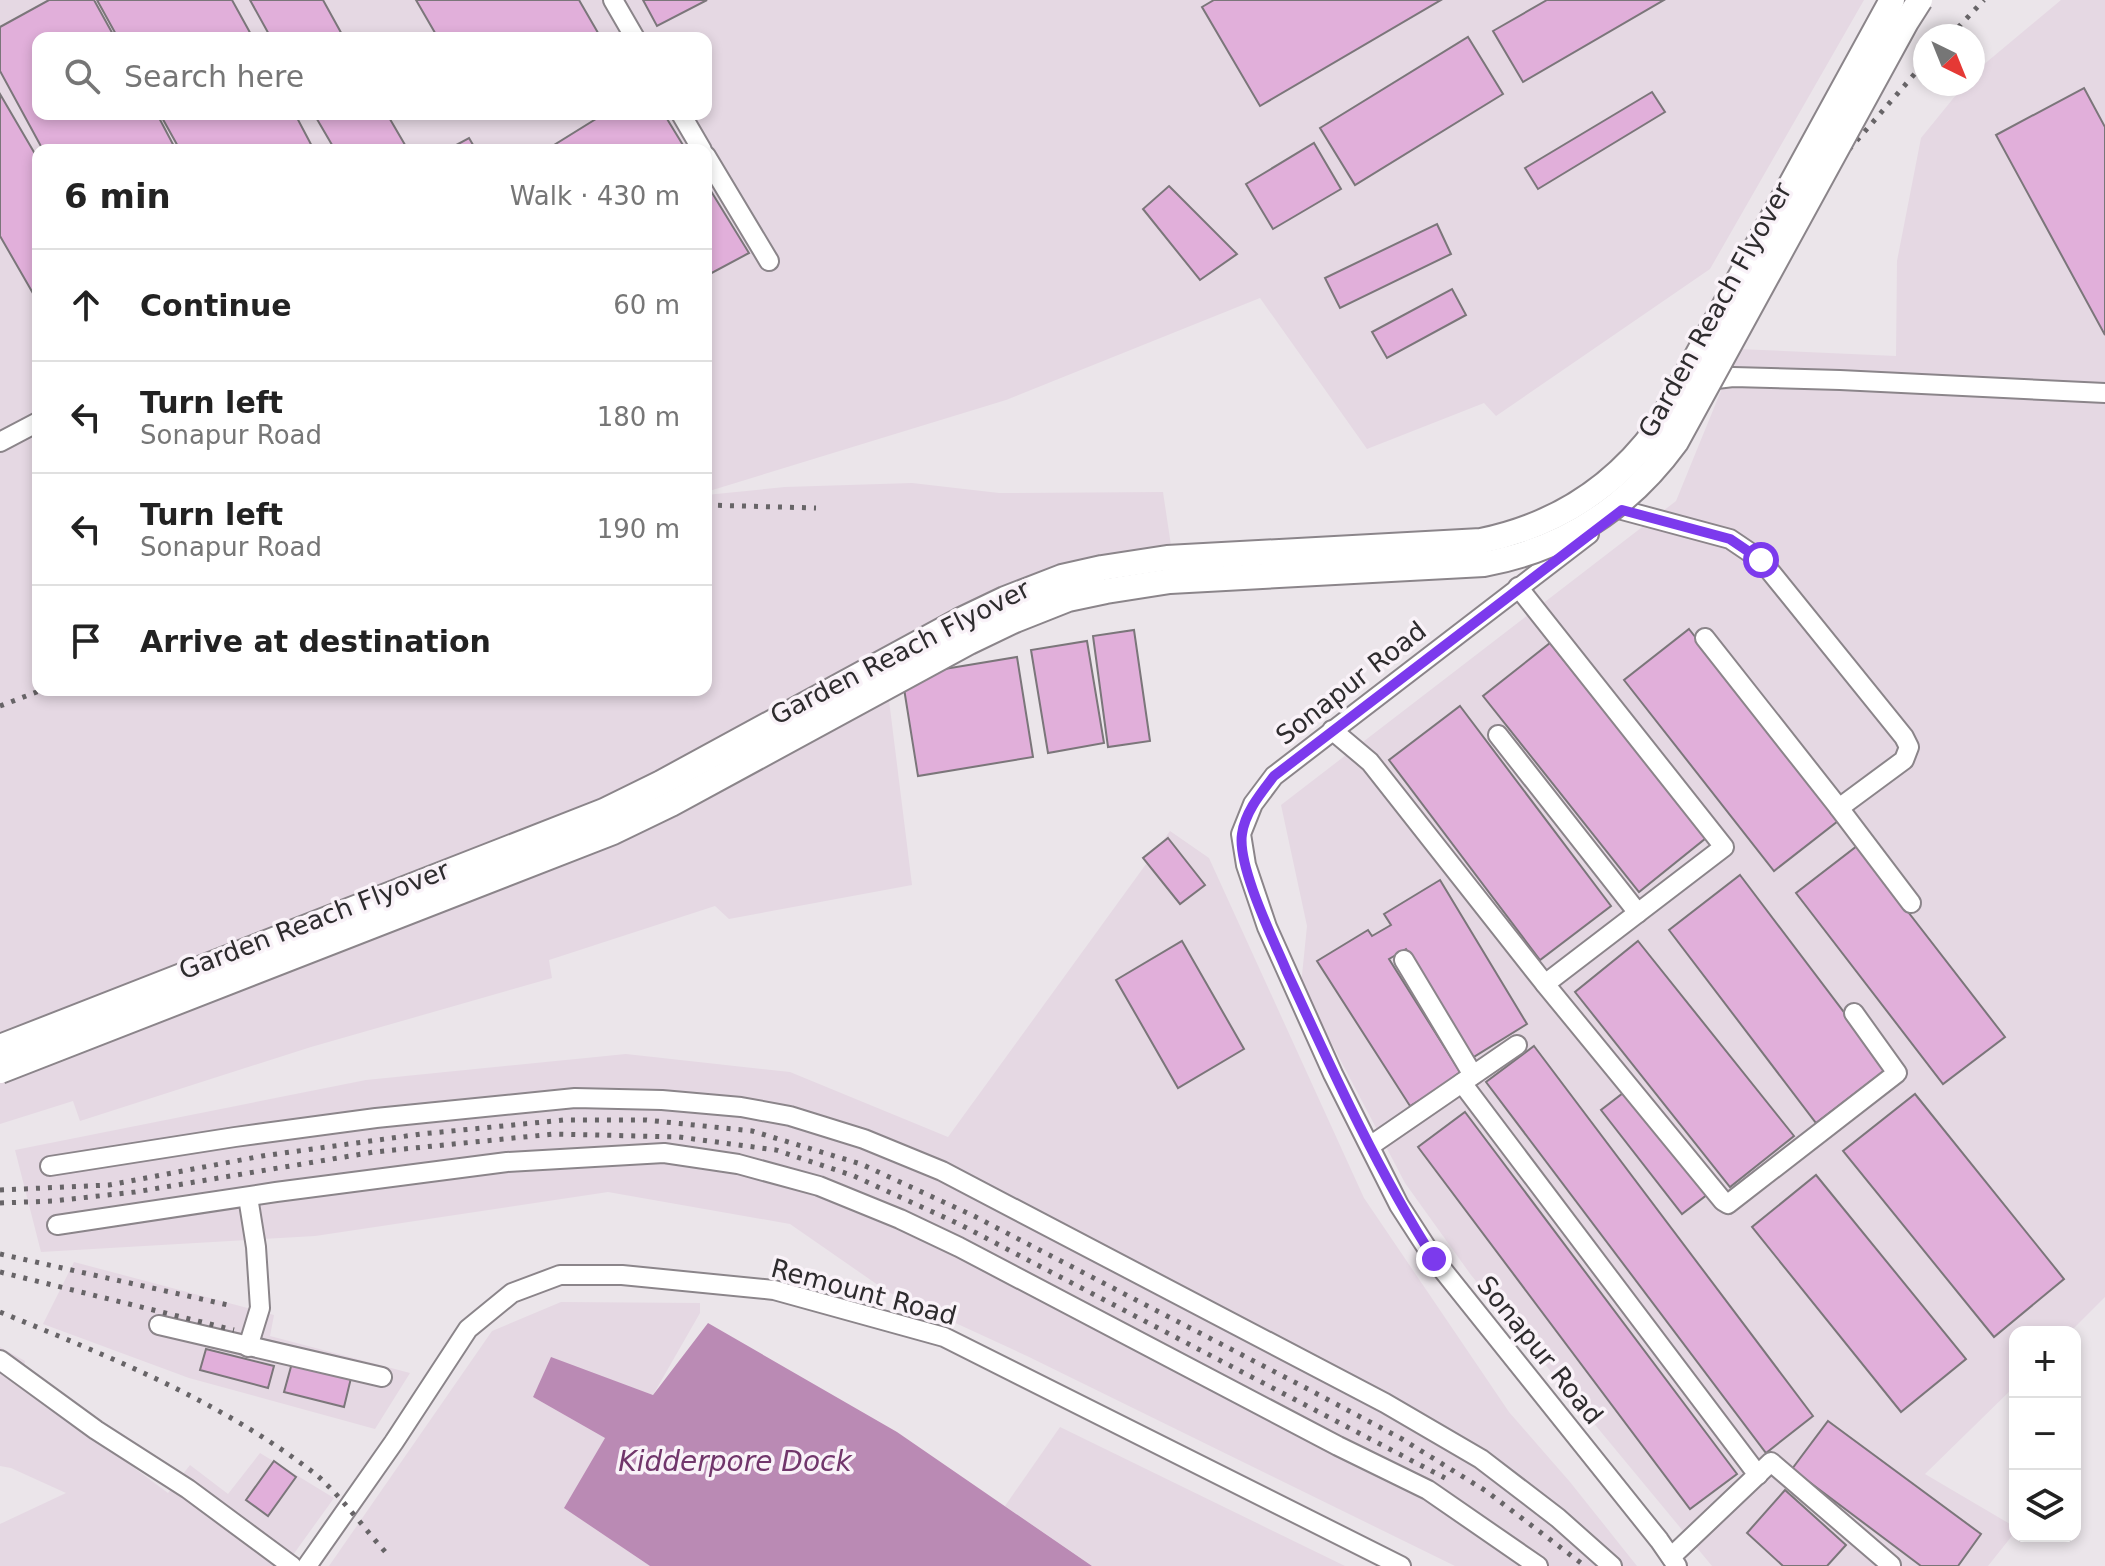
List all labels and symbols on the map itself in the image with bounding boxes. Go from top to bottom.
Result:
north arrow [1913,24,1985,96]
street label: Garden Reach Flyover [1632,177,1798,443]
route start [1743,542,1779,578]
street label: Garden Reach Flyover [765,573,1035,731]
street label: Sonapur Road [1270,615,1432,751]
street label: Garden Reach Flyover [175,854,454,985]
route end [1416,1241,1452,1277]
street label: Remount Road [768,1253,960,1331]
street label: Sonapur Road [1471,1270,1609,1430]
water label: Kidderpore Dock [618,1445,853,1478]

